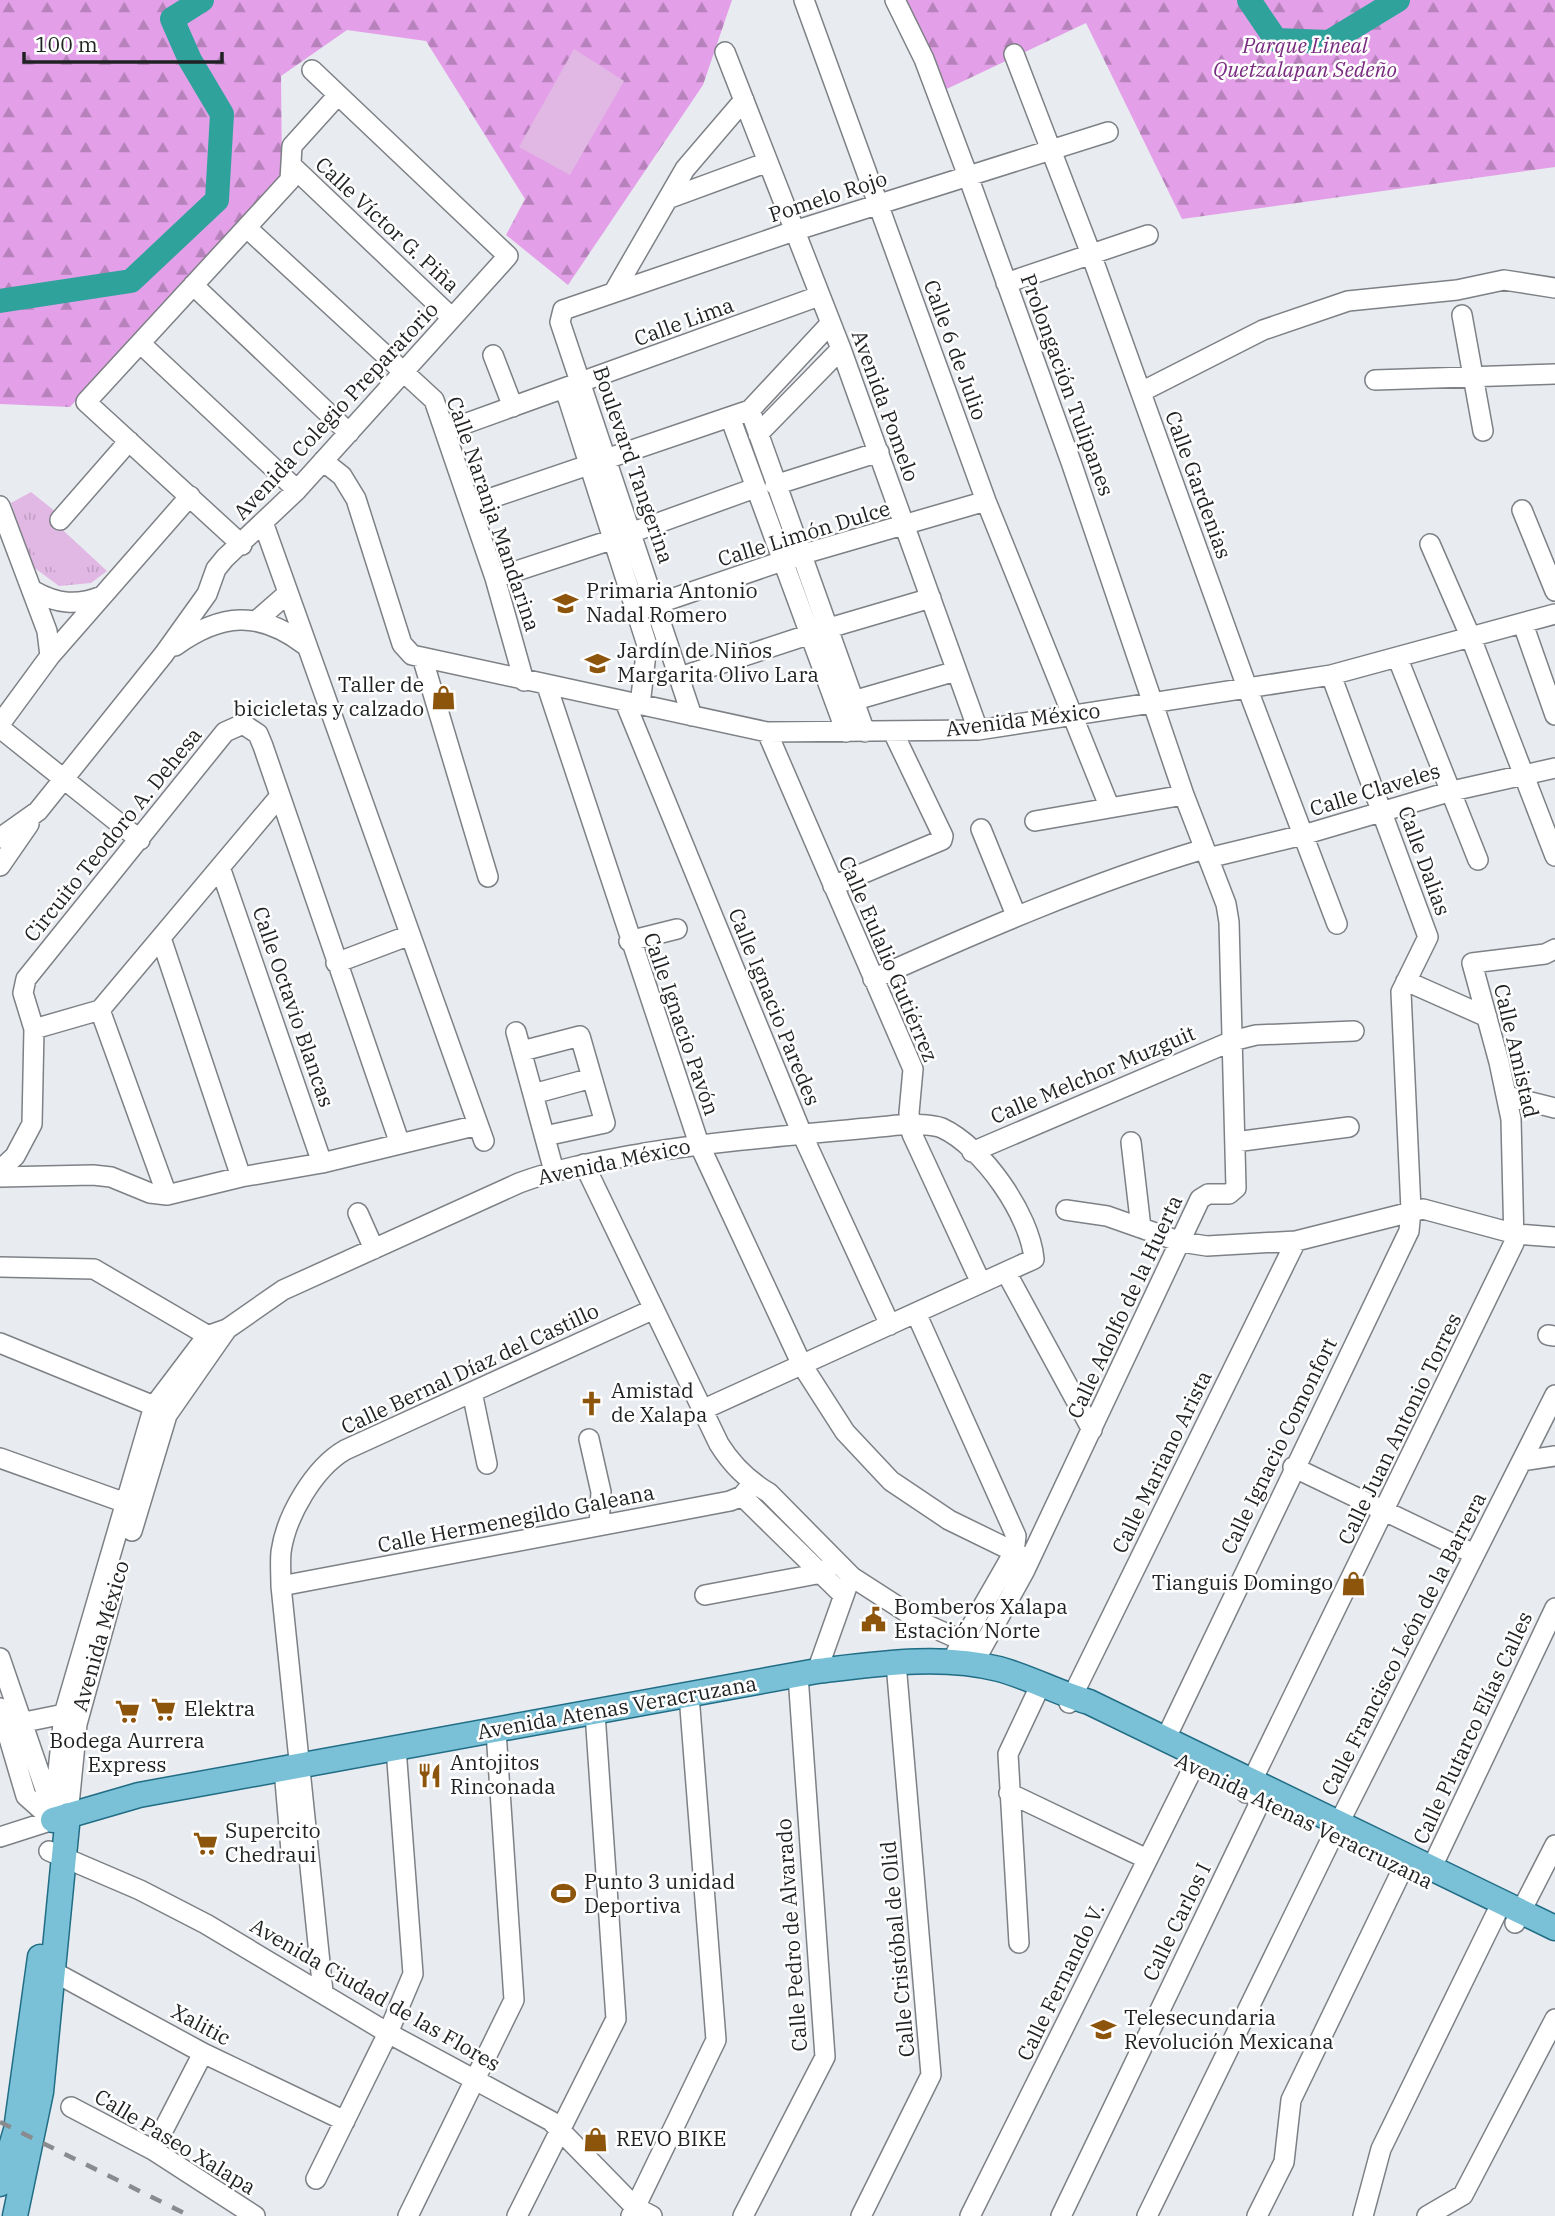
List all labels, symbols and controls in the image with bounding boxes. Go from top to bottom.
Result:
scale bar [24,21,222,65]
text: 100 m [35,30,98,58]
park label: Parque Lineal Quetzalapan Sedeño [1213,31,1397,83]
street label: Calle Víctor G. Piña [310,150,466,298]
street label: Pomelo Rojo [765,164,890,228]
street label: Prolongación Tulipanes [1015,270,1121,500]
street label: Calle 6 de Julio [918,276,994,424]
street label: Calle Lima [630,290,737,352]
street label: Avenida Colegio Preparatorio [227,295,444,525]
street label: Avenida Pomelo [846,326,926,485]
street label: Boulevard Tangerina [587,362,681,567]
street label: Calle Naranja Mandarina [441,393,547,635]
street label: Calle Gardenias [1159,407,1239,563]
street label: Calle Limón Dulce [714,494,893,573]
place label: Primaria Antonio Nadal Romero [586,576,758,628]
school or university icon: Primaria Antonio Nadal Romero [552,589,580,617]
place label: Jardín de Niños Margarita Olivo Lara [617,636,819,688]
school or university icon: Jardín de Niños Margarita Olivo Lara [583,649,611,677]
place label: Taller de bicicletas y calzado [234,670,424,722]
shop icon: Taller de bicicletas y calzado [430,683,458,711]
street label: Avenida México [944,696,1102,742]
street label: Circuito Teodoro A. Dehesa [17,721,207,947]
street label: Calle Claveles [1306,756,1443,822]
street label: Calle Dalias [1392,802,1458,919]
street label: Calle Eulalio Gutiérrez [833,851,945,1066]
street label: Calle Octavio Blancas [246,903,341,1111]
street label: Calle Ignacio Paredes [722,904,827,1110]
street label: Calle Ignacio Pavón [638,929,726,1119]
street label: Calle Amistad [1488,981,1546,1121]
street label: Calle Melchor Muzguit [986,1018,1199,1130]
street label: Avenida México [535,1131,693,1191]
street label: Calle Adolfo de la Huerta [1060,1190,1188,1423]
street label: Calle Bernal Díaz del Castillo [336,1296,603,1440]
street label: Calle Juan Antonio Torres [1331,1308,1467,1549]
street label: Calle Ignacio Comonfort [1213,1333,1343,1559]
street label: Calle Mariano Arista [1105,1365,1218,1558]
place label: Amistad de Xalapa [611,1376,708,1428]
church icon: Amistad de Xalapa [577,1389,605,1417]
street label: Calle Hermenegildo Galeana [375,1477,657,1559]
street label: Calle Francisco León de la Barrera [1314,1487,1492,1800]
street label: Avenida México [65,1557,135,1714]
place label: Tianguis Domingo [1152,1568,1333,1596]
shop icon: Tianguis Domingo [1339,1569,1367,1597]
place label: Bomberos Xalapa Estación Norte [894,1592,1068,1644]
public building icon: Bomberos Xalapa Estación Norte [860,1605,888,1633]
street label: Calle Plutarco Elías Calles [1406,1607,1538,1848]
street label: Avenida Atenas Veracruzana [475,1669,759,1745]
place label: Elektra [184,1694,255,1722]
supermarket icon: Elektra [150,1695,178,1723]
supermarket icon: Bodega Aurrera Express [113,1698,141,1726]
place label: Bodega Aurrera Express [49,1726,205,1778]
street label: Avenida Atenas Veracruzana [1171,1745,1438,1895]
place label: Antojitos Rinconada [450,1748,556,1800]
restaurant icon: Antojitos Rinconada [416,1761,444,1789]
place label: Supercito Chedraui [225,1816,321,1868]
street label: Calle Pedro de Alvarado [769,1817,813,2053]
supermarket icon: Supercito Chedraui [191,1829,219,1857]
street label: Calle Cristóbal de Olid [874,1839,920,2059]
street label: Calle Carlos I [1135,1858,1217,1985]
place label: Punto 3 unidad Deportiva [584,1867,735,1919]
sports icon: Punto 3 unidad Deportiva [550,1880,578,1908]
street label: Calle Fernando V. [1010,1898,1110,2065]
street label: Avenida Ciudad de las Flores [245,1911,506,2077]
street label: Xalitic [167,1997,236,2051]
place label: Telesecundaria Revolución Mexicana [1124,2003,1334,2055]
school or university icon: Telesecundaria Revolución Mexicana [1090,2016,1118,2044]
street label: Calle Paseo Xalapa [90,2082,261,2200]
place label: REVO BIKE [616,2124,726,2152]
shop icon: REVO BIKE [582,2125,610,2153]

